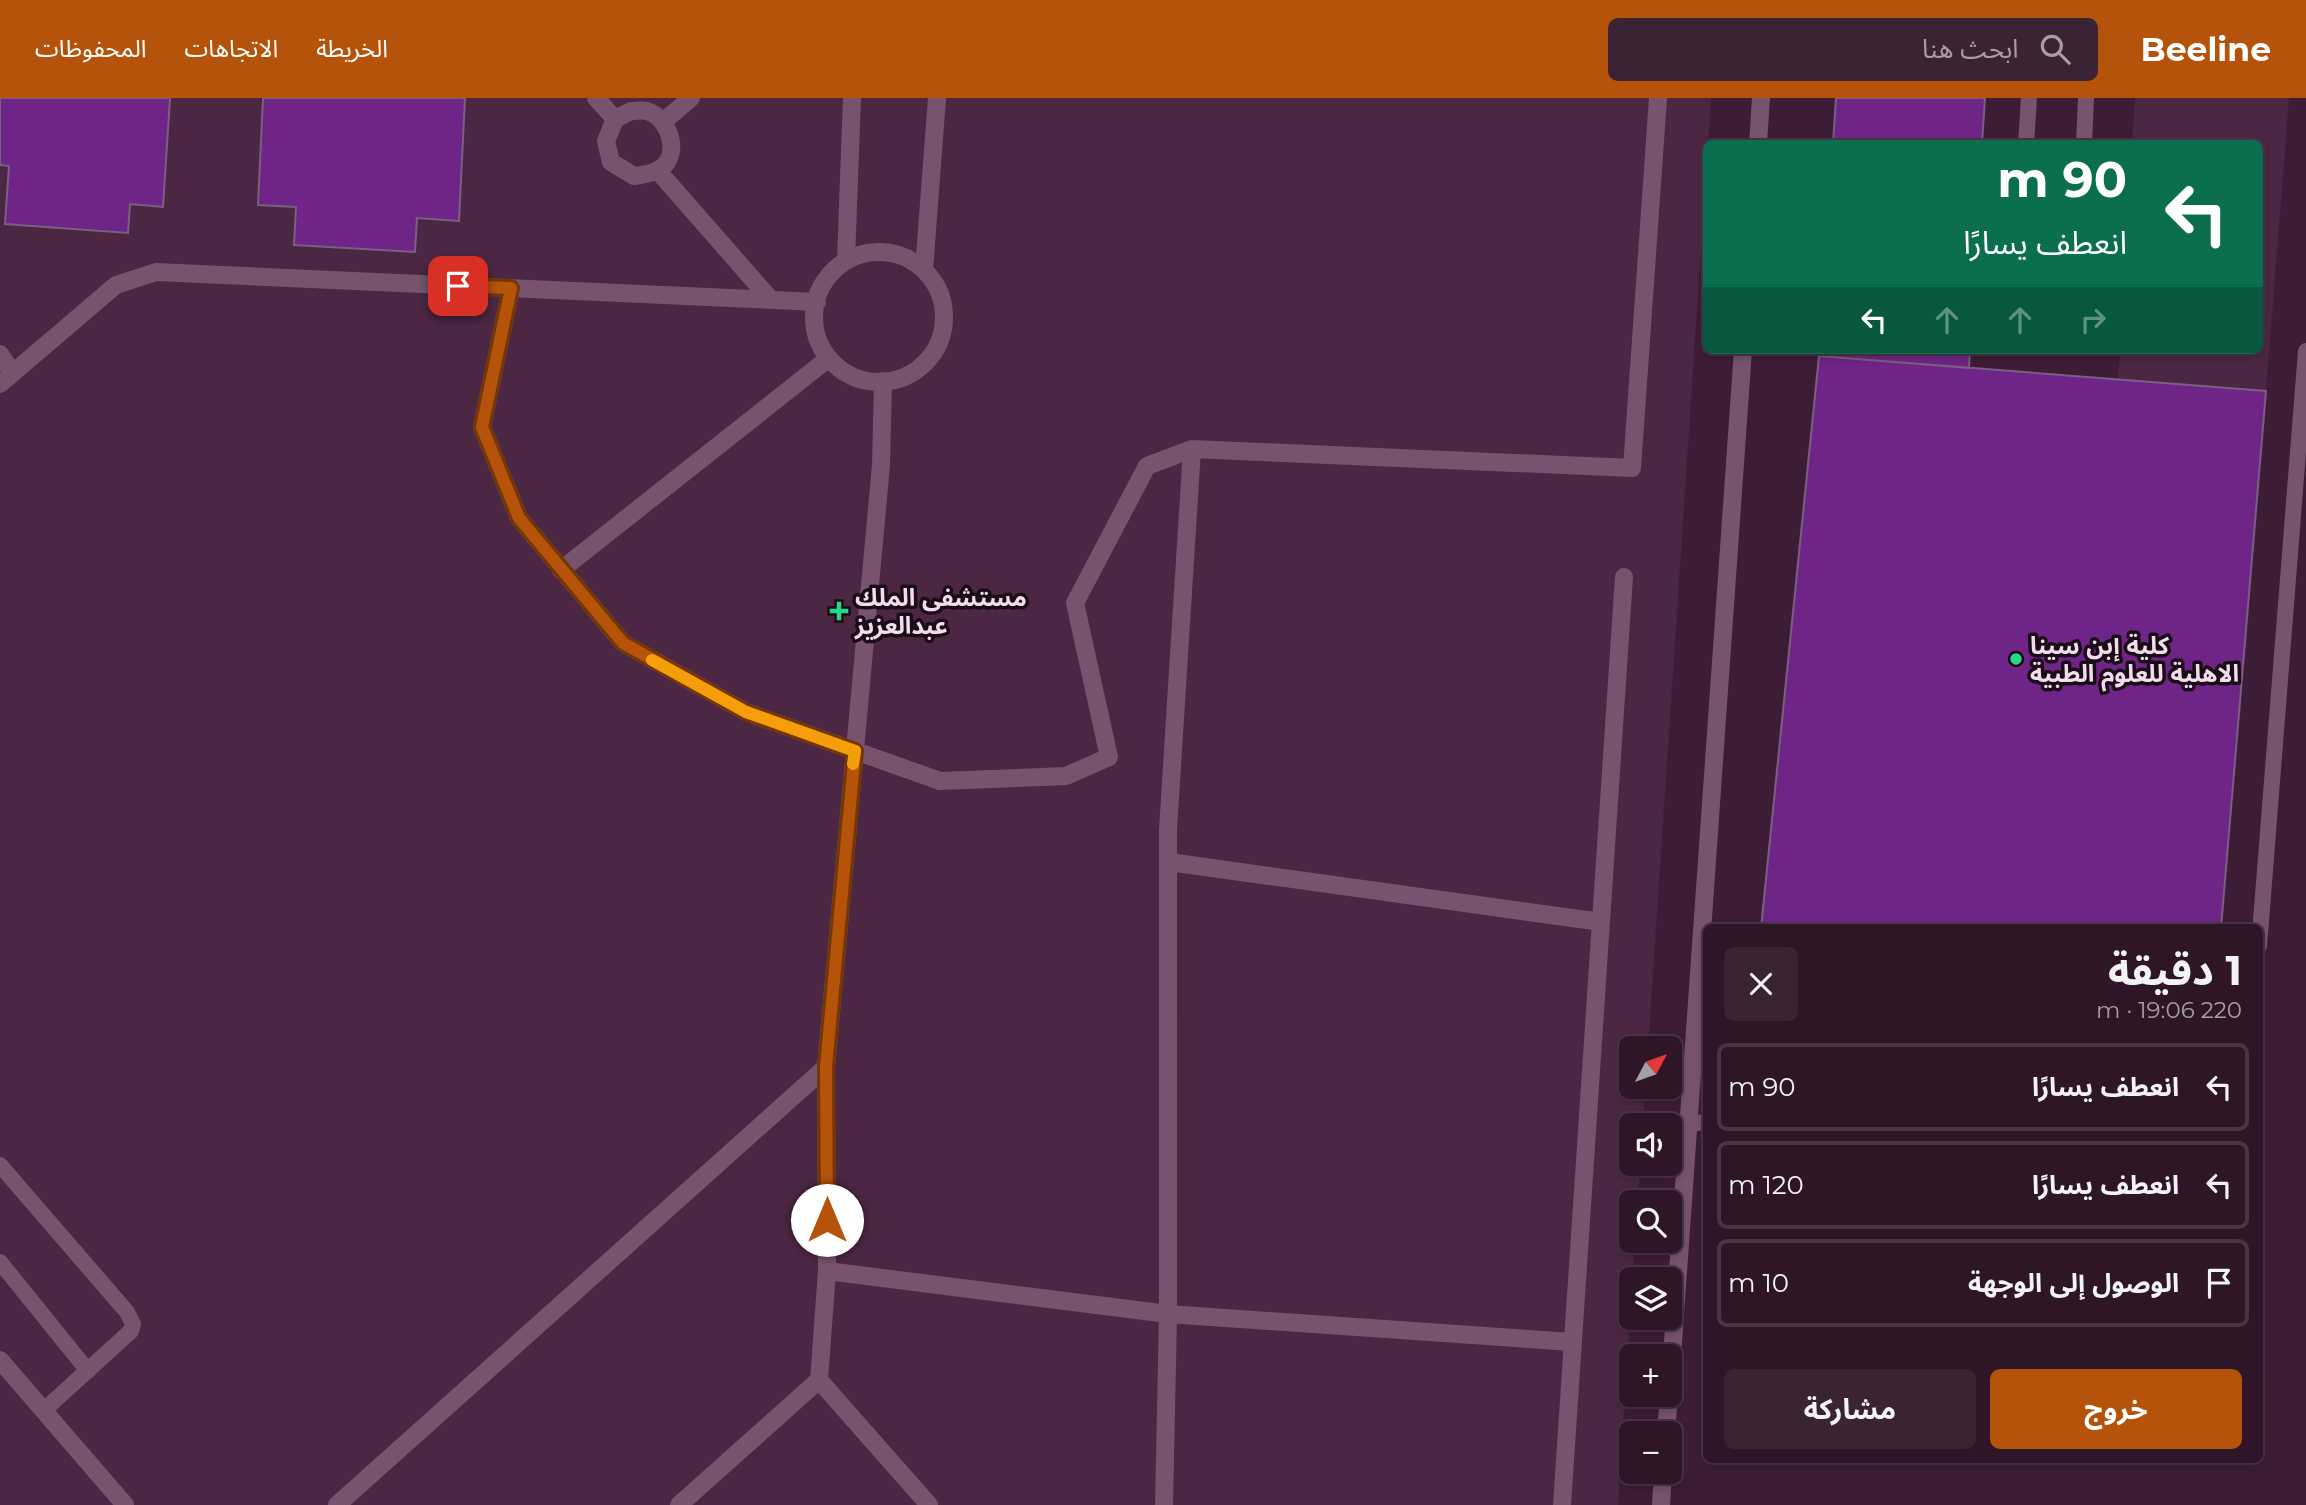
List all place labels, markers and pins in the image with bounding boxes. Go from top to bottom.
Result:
pin [428,256,488,316]
place label: مستشفى الملك عبدالعزيز [854,583,1027,640]
marker: مستشفى الملك عبدالعزيز [829,601,849,621]
place label: كلية إبن سينا الاهلية للعلوم الطبية [2030,631,2239,692]
marker: كلية إبن سينا الاهلية للعلوم الطبية [2008,651,2024,667]

